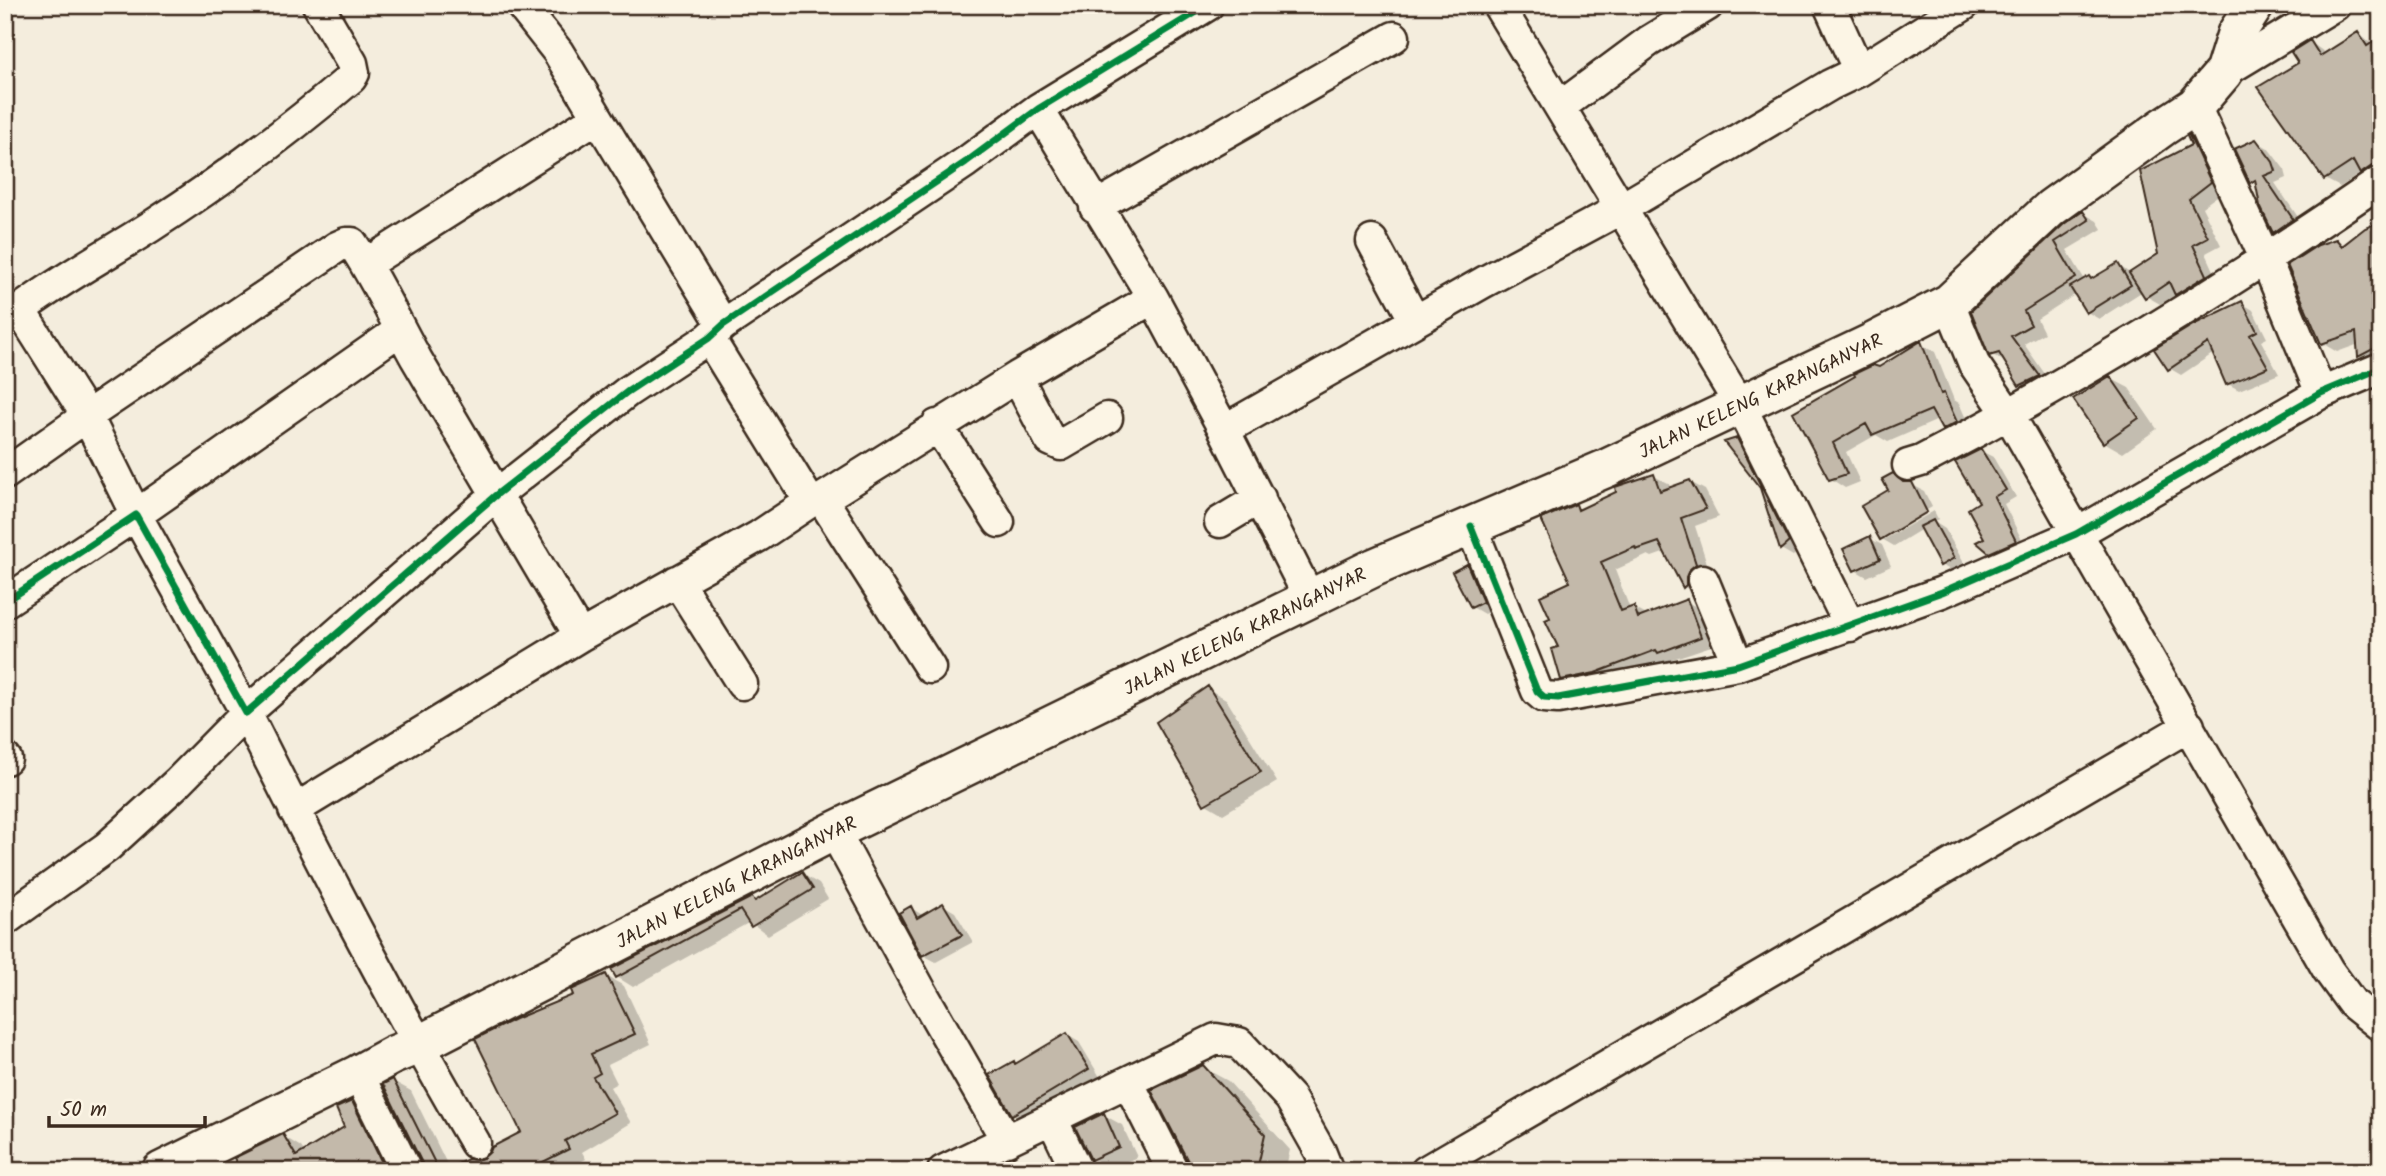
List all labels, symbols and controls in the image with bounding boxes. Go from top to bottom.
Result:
street label: JALAN KELENG KARANGANYAR [1634,326,1889,468]
street label: JALAN KELENG KARANGANYAR [1119,560,1372,704]
street label: JALAN KELENG KARANGANYAR [611,809,862,958]
scale bar [49,1085,205,1129]
text: 50 m [60,1094,107,1127]

